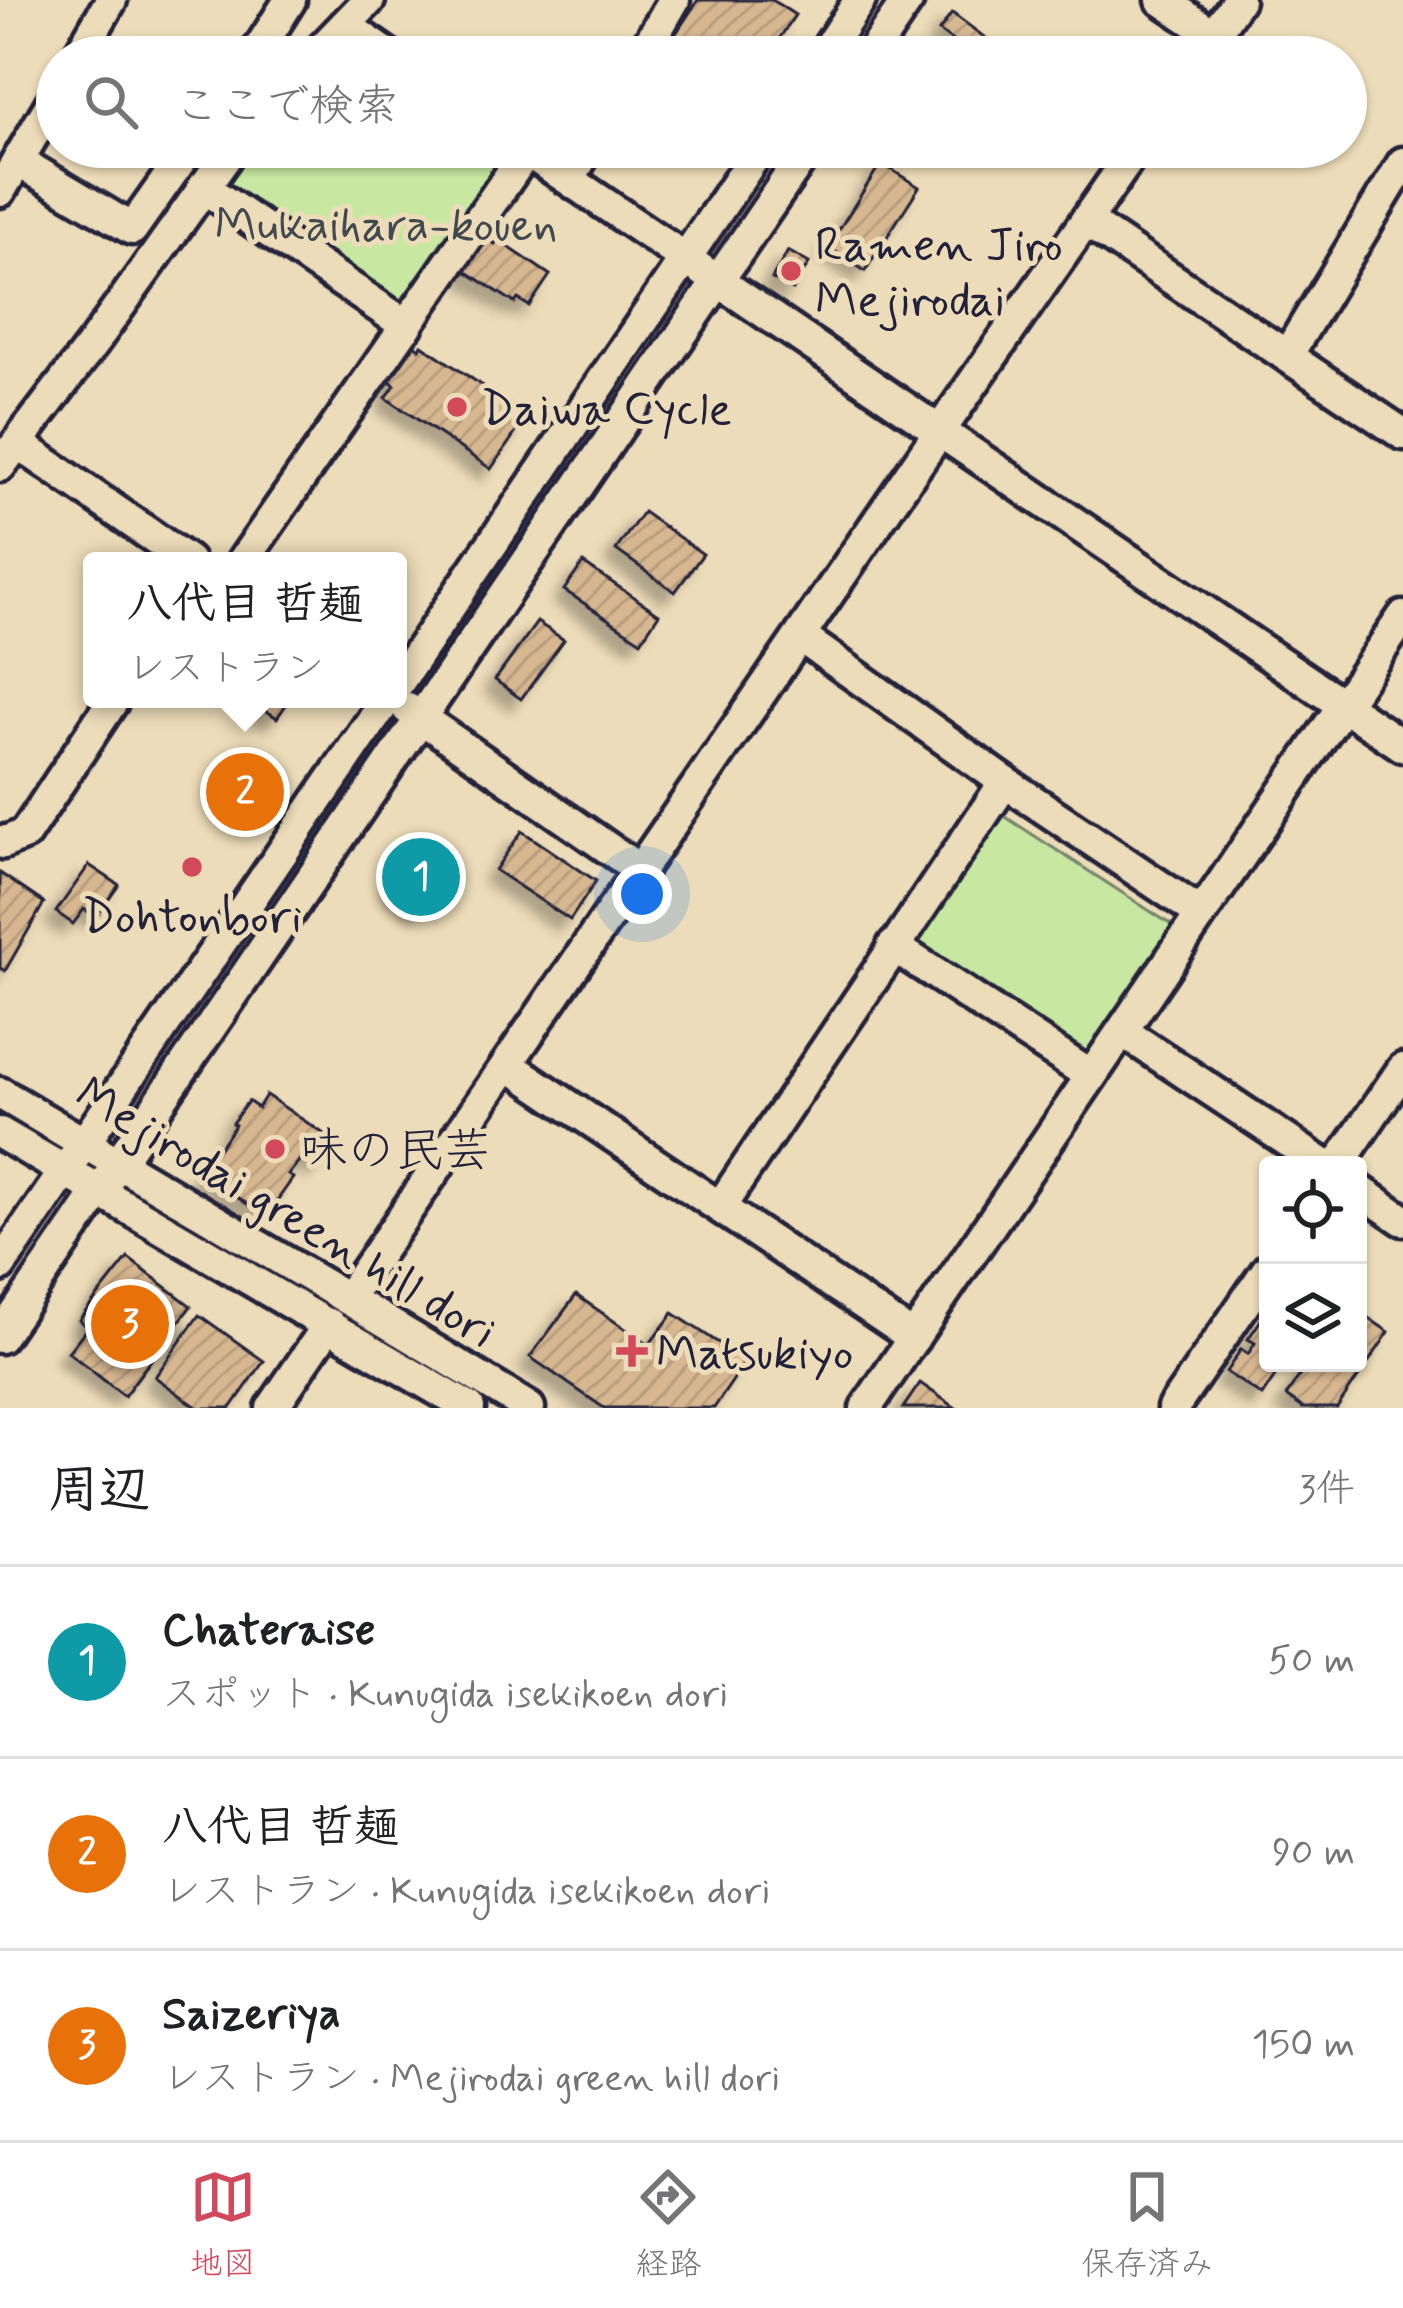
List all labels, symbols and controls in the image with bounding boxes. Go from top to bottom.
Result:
search box [36,36,1367,168]
icon: search [78,69,144,135]
text: ここで検索 [174,78,399,137]
park label: Mukaihara-kouen [215,195,557,258]
place label: Ramen Jiro Mejirodai [815,215,1063,333]
marker: Ramen Jiro Mejirodai [778,258,804,284]
place label: Daiwa Cycle [481,379,732,442]
marker: Daiwa Cycle [444,394,470,420]
popup [83,552,407,708]
text: 八代目 哲麺 [126,576,364,635]
text: レストラン [126,644,325,695]
pin: 2 [206,747,284,837]
pin: 1 [382,832,460,922]
marker: Dohtonbori [179,854,205,880]
your location [612,864,672,924]
place label: Dohtonbori [82,887,302,950]
street label: Mejirodai green hill dori [63,1063,507,1365]
place label: 味の民芸 [299,1121,491,1184]
marker: 味の民芸 [262,1136,288,1162]
map controls [1259,1156,1367,1372]
button: locate [1259,1156,1367,1264]
button: layers [1259,1264,1367,1372]
pin: 3 [91,1279,169,1369]
place label: Matsukiyo [656,1323,854,1386]
marker: Matsukiyo [619,1338,645,1364]
text: 周辺 [48,1459,150,1525]
text: 3件 [1298,1465,1355,1516]
text: Chateraise [162,1602,376,1661]
text: 1 [78,1636,96,1687]
text: 50 m [1268,1636,1355,1687]
text: スポット · Kunugida isekikoen dori [162,1670,728,1721]
text: 八代目 哲麺 [162,1799,399,1858]
text: 2 [77,1828,97,1879]
text: 90 m [1272,1828,1355,1879]
text: レストラン · Kunugida isekikoen dori [162,1867,770,1918]
text: Saizeriya [162,1986,341,2045]
text: 3 [78,2020,96,2071]
text: 150 m [1252,2020,1355,2071]
text: レストラン · Mejirodai green hill dori [162,2054,780,2105]
tab: 地図 [190,2164,256,2287]
tab: 経路 [635,2164,701,2287]
tab: 保存済み [1081,2164,1213,2287]

